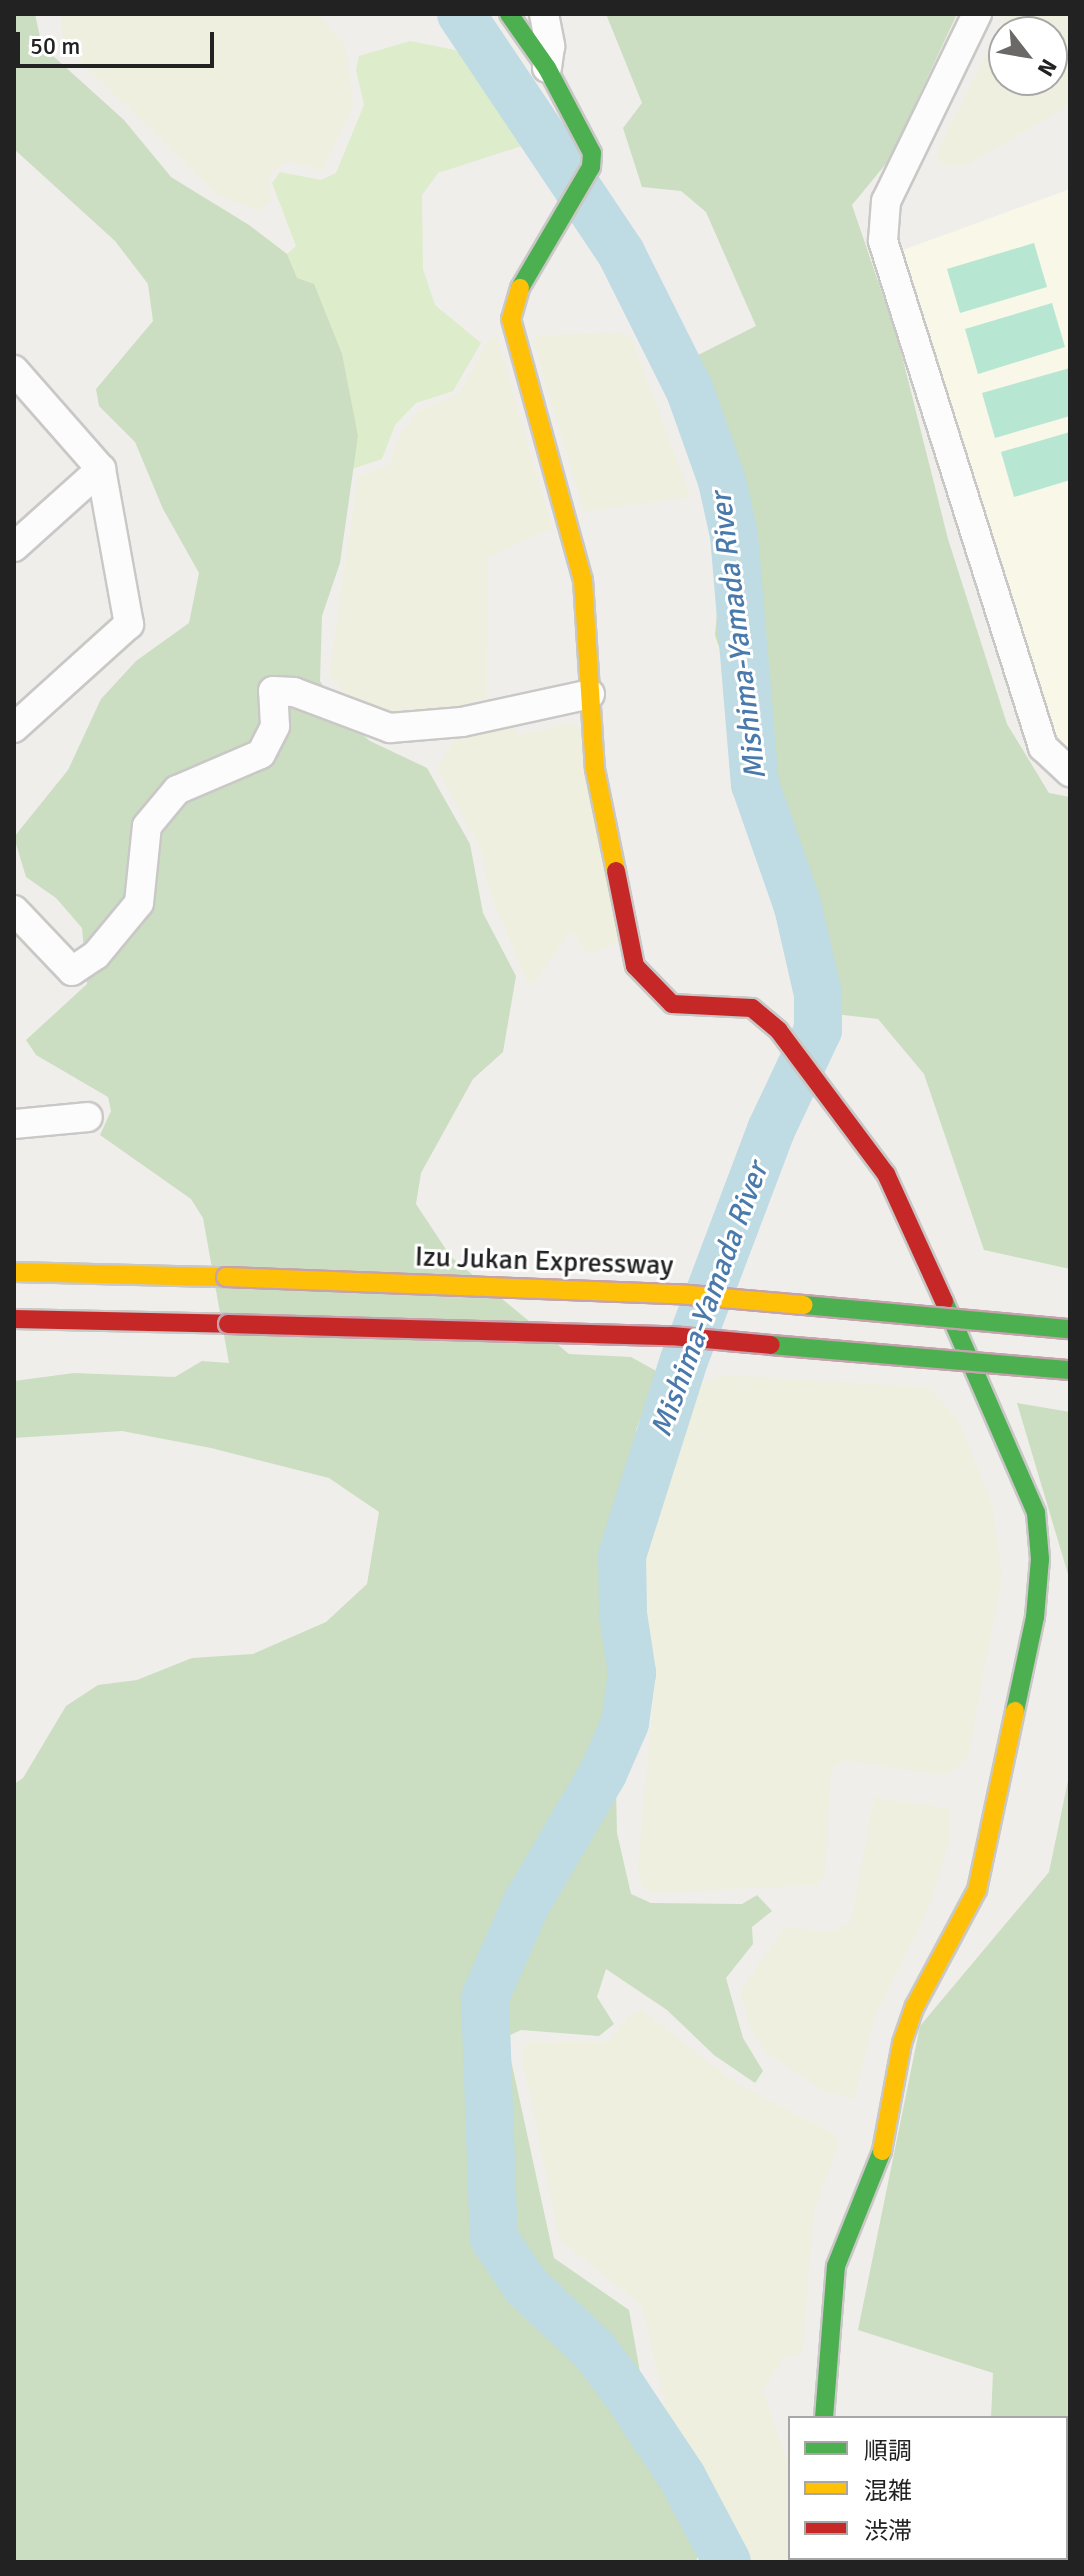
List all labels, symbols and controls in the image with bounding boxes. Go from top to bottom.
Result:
scale bar [20,16,218,66]
north arrow [988,16,1068,96]
text: 50 m [30,31,80,61]
text: N [1032,54,1063,81]
water label: Mishima-Yamada River [704,490,774,782]
water label: Mishima-Yamada River [644,1158,776,1442]
street label: Izu Jukan Expressway [414,1240,674,1282]
legend [788,2416,1068,2560]
text: 順調 [864,2436,912,2466]
text: 混雑 [864,2476,912,2506]
text: 渋滞 [864,2516,912,2546]

